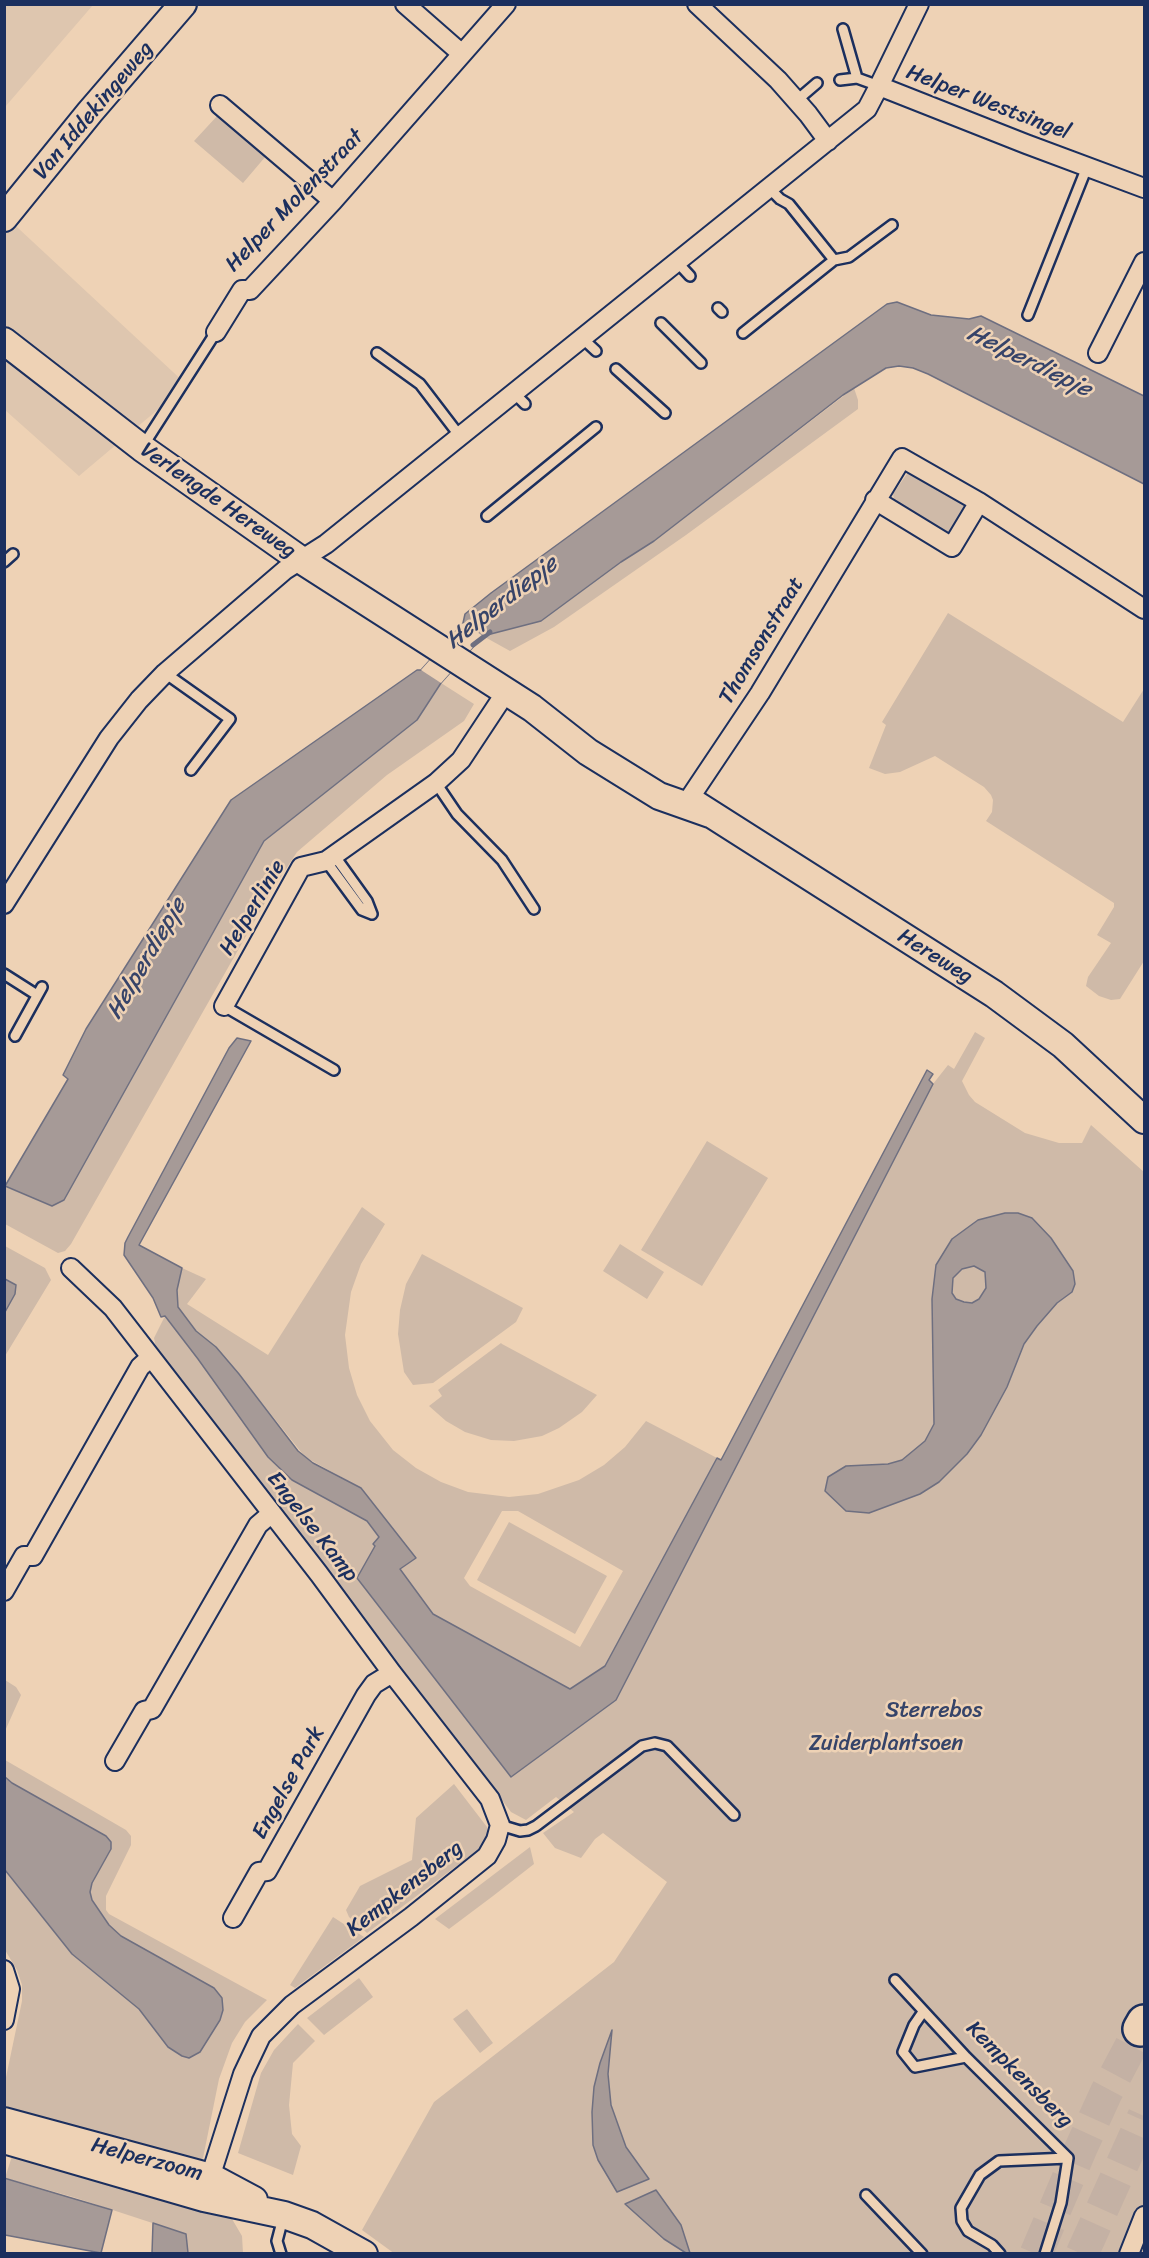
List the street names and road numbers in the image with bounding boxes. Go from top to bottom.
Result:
street label: Van Iddekingeweg [29,37,159,185]
street label: Helper Westsingel [902,60,1074,146]
street label: Helper Molenstraat [220,124,370,278]
street label: Verlengde Hereweg [135,437,301,565]
street label: Thomsonstraat [714,573,810,709]
street label: Helperlinie [214,855,292,961]
street label: Hereweg [892,924,978,990]
street label: Engelse Kamp [261,1467,363,1587]
street label: Engelse Park [247,1722,331,1844]
street label: Kempkensberg [341,1835,469,1943]
street label: Kempkensberg [960,2016,1078,2134]
street label: Helperzoom [88,2132,206,2188]

